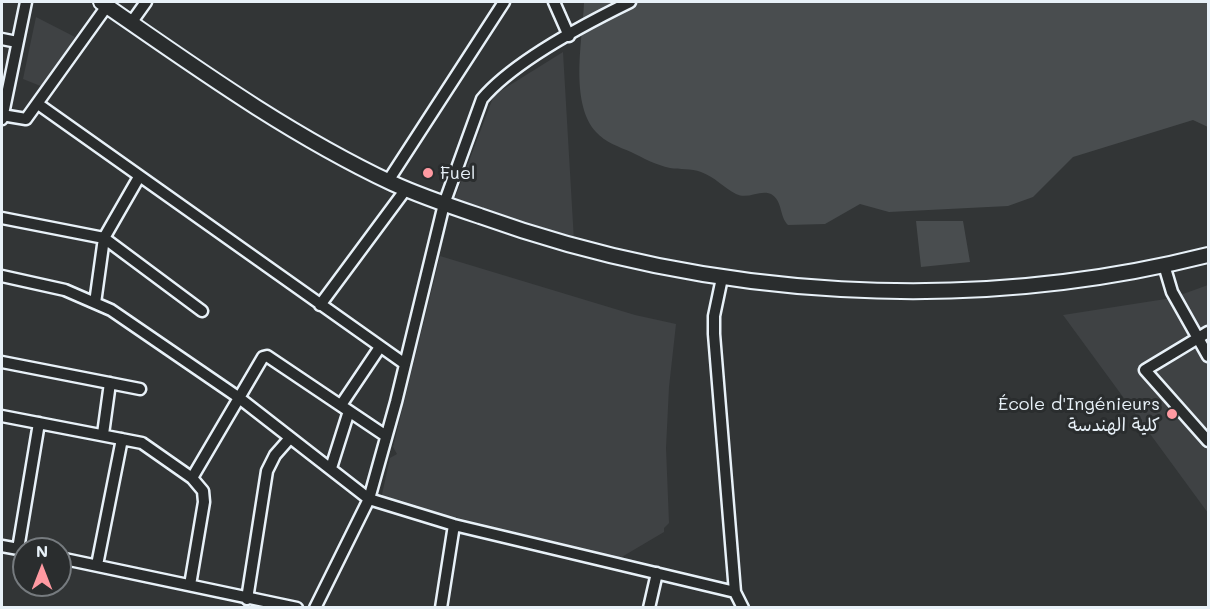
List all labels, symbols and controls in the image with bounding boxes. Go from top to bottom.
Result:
place label: Fuel [440,162,476,184]
marker: Fuel [421,166,435,180]
place label: École d'Ingénieurs كلية الهندسة [998,393,1160,436]
marker: École d'Ingénieurs كلية الهندسة [1165,407,1179,421]
north arrow [12,537,72,597]
text: N [36,540,48,561]

